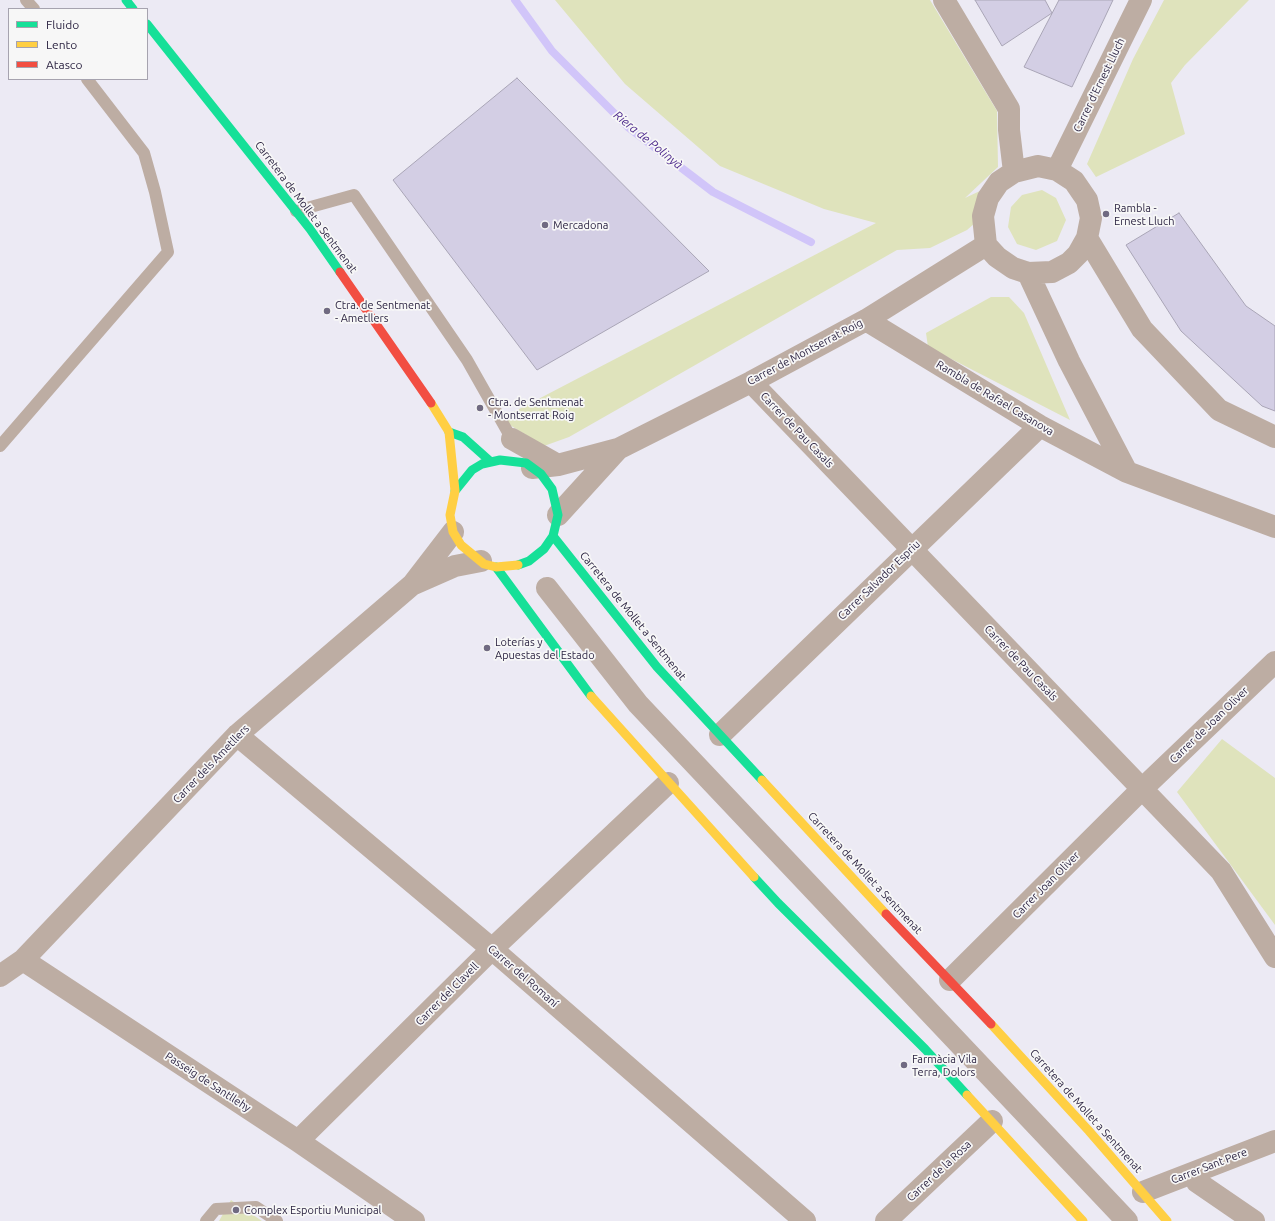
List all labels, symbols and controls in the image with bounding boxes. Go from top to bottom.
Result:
legend [8,8,148,80]
text: Fluido [46,18,79,31]
street label: Carrer d'Ernest Lluch [1070,36,1128,134]
text: Lento [46,38,77,51]
text: Atasco [46,58,82,71]
water label: Riera de Polinyà [611,108,685,172]
street label: Carretera de Mollet a Sentmenat [252,138,360,276]
place label: Rambla - Ernest Lluch [1114,201,1174,227]
marker: Rambla - Ernest Lluch [1101,209,1111,219]
place label: Mercadona [553,218,608,232]
marker: Mercadona [540,220,550,230]
place label: Ctra. de Sentmenat - Ametllers [335,298,430,324]
marker: Ctra. de Sentmenat - Ametllers [322,306,332,316]
street label: Carrer de Montserrat Roig [745,316,865,388]
street label: Rambla de Rafael Casanova [934,358,1056,438]
street label: Carrer de Pau Casals [758,389,836,471]
place label: Ctra. de Sentmenat - Montserrat Roig [488,395,583,421]
marker: Ctra. de Sentmenat - Montserrat Roig [475,403,485,413]
street label: Carrer Salvador Espriu [835,537,923,623]
street label: Carretera de Mollet a Sentmenat [577,549,689,683]
street label: Carrer de Pau Casals [982,622,1060,704]
place label: Loterías y Apuestas del Estado [495,635,595,661]
marker: Loterías y Apuestas del Estado [482,643,492,653]
street label: Carrer de Joan Oliver [1167,684,1251,766]
street label: Carrer dels Ametllers [170,722,252,806]
street label: Carretera de Mollet a Sentmenat [805,809,925,937]
street label: Carrer Joan Oliver [1010,849,1082,921]
street label: Carrer del Romaní [485,942,561,1010]
street label: Carrer del Clavell [413,960,481,1028]
street label: Carretera de Mollet a Sentmenat [1027,1047,1145,1175]
street label: Passeig de Santllehy [163,1049,253,1115]
place label: Farmàcia Vila Terra, Dolors [912,1052,977,1078]
marker: Farmàcia Vila Terra, Dolors [899,1060,909,1070]
street label: Carrer de la Rosa [904,1138,974,1204]
street label: Carrer Sant Pere [1169,1145,1249,1187]
place label: Complex Esportiu Municipal [244,1203,381,1217]
marker: Complex Esportiu Municipal [231,1205,241,1215]

